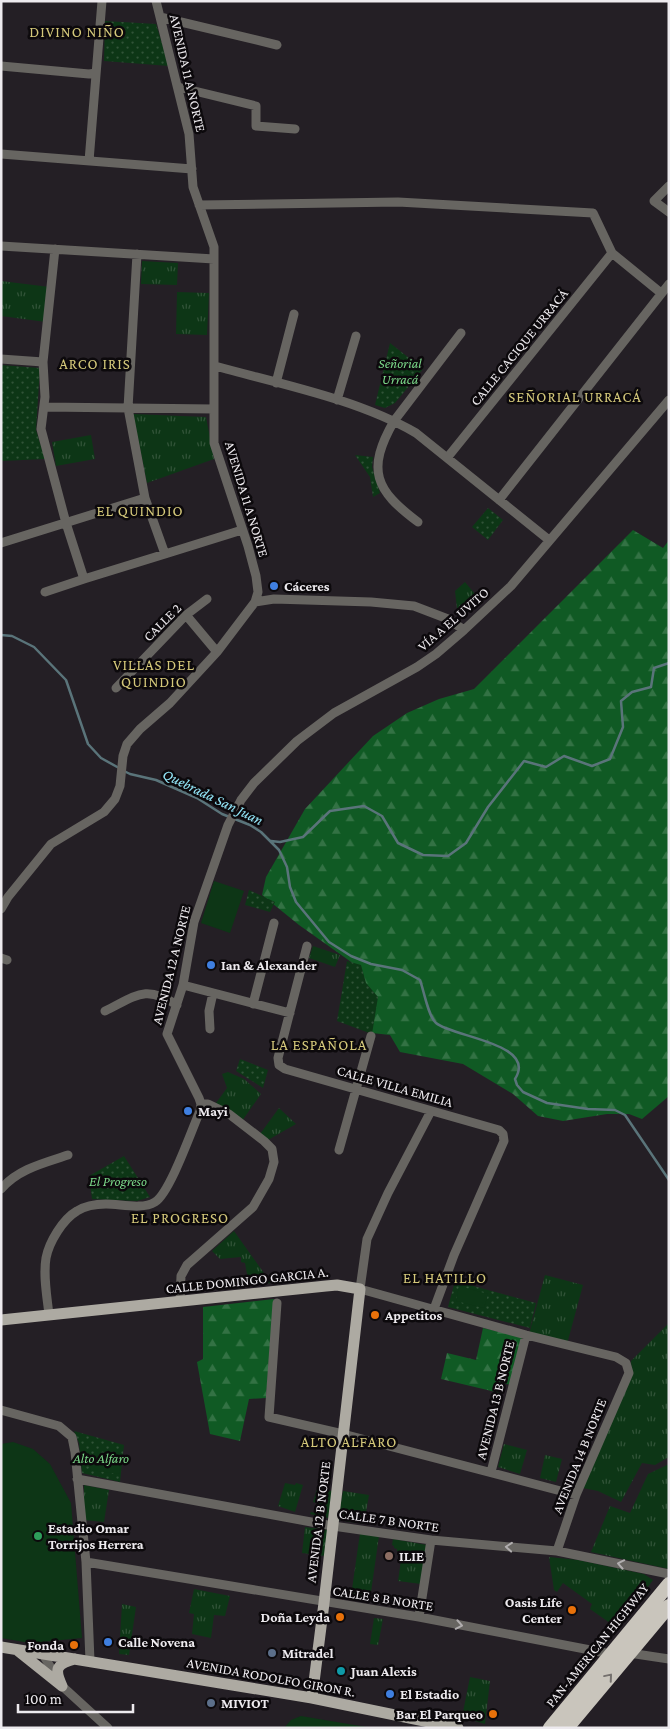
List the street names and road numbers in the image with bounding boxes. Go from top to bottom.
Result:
street label: AVENIDA 11 A NORTE [167,13,209,134]
street label: CALLE CACIQUE URRACÁ [467,285,571,409]
street label: AVENIDA 11 A NORTE [222,439,272,559]
street label: VÍA A EL UVITO [414,584,492,654]
street label: CALLE 2 [140,600,184,644]
street label: AVENIDA 12 A NORTE [148,903,194,1026]
street label: CALLE VILLA EMILIA [335,1062,455,1110]
street label: CALLE DOMINGO GARCIA A. [165,1263,329,1297]
street label: AVENIDA 13 B NORTE [472,1338,518,1461]
street label: AVENIDA 14 B NORTE [549,1396,610,1516]
street label: AVENIDA 12 B NORTE [303,1460,333,1584]
street label: CALLE 7 B NORTE [338,1505,440,1535]
street label: PAN-AMERICAN HIGHWAY [542,1579,652,1710]
street label: CALLE 8 B NORTE [331,1582,435,1614]
street label: AVENIDA RODOLFO GIRON R. [185,1654,357,1700]

